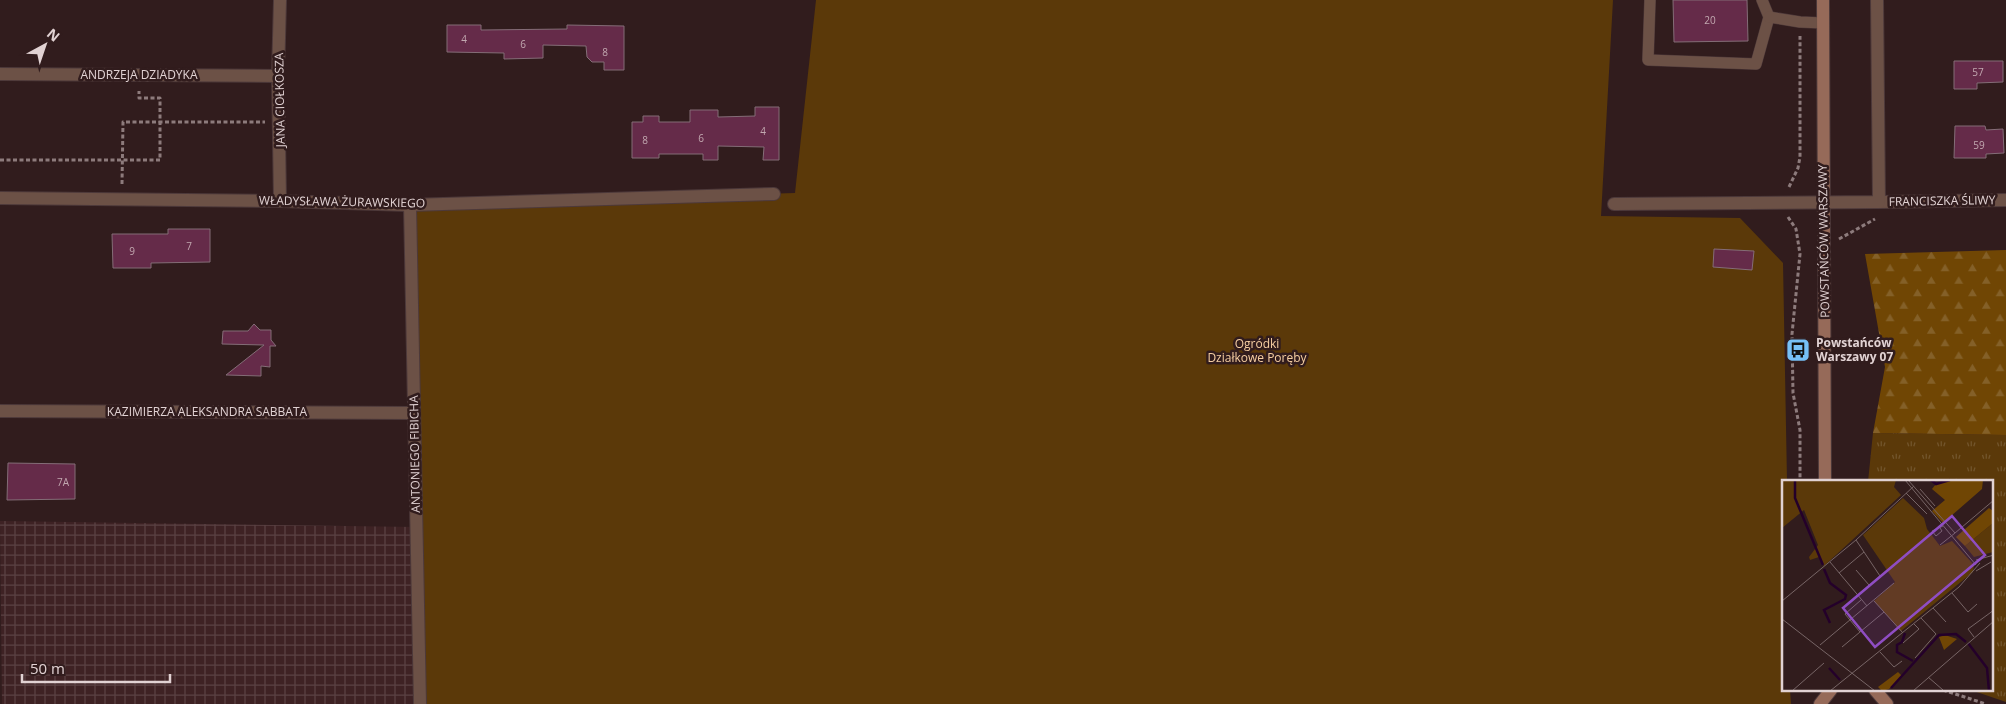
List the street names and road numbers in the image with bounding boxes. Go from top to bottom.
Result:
street label: JANA CIOŁKOSZA [270,52,289,149]
street label: ANDRZEJA DZIADYKA [80,66,198,83]
street label: POWSTAŃCÓW WARSZAWY [1814,164,1833,318]
street label: FRANCISZKA ŚLIWY [1889,191,1996,210]
street label: WŁADYSŁAWA ŻURAWSKIEGO [259,192,425,211]
street label: ANTONIEGO FIBICHA [405,395,424,513]
street label: KAZIMIERZA ALEKSANDRA SABBATA [107,403,308,420]

